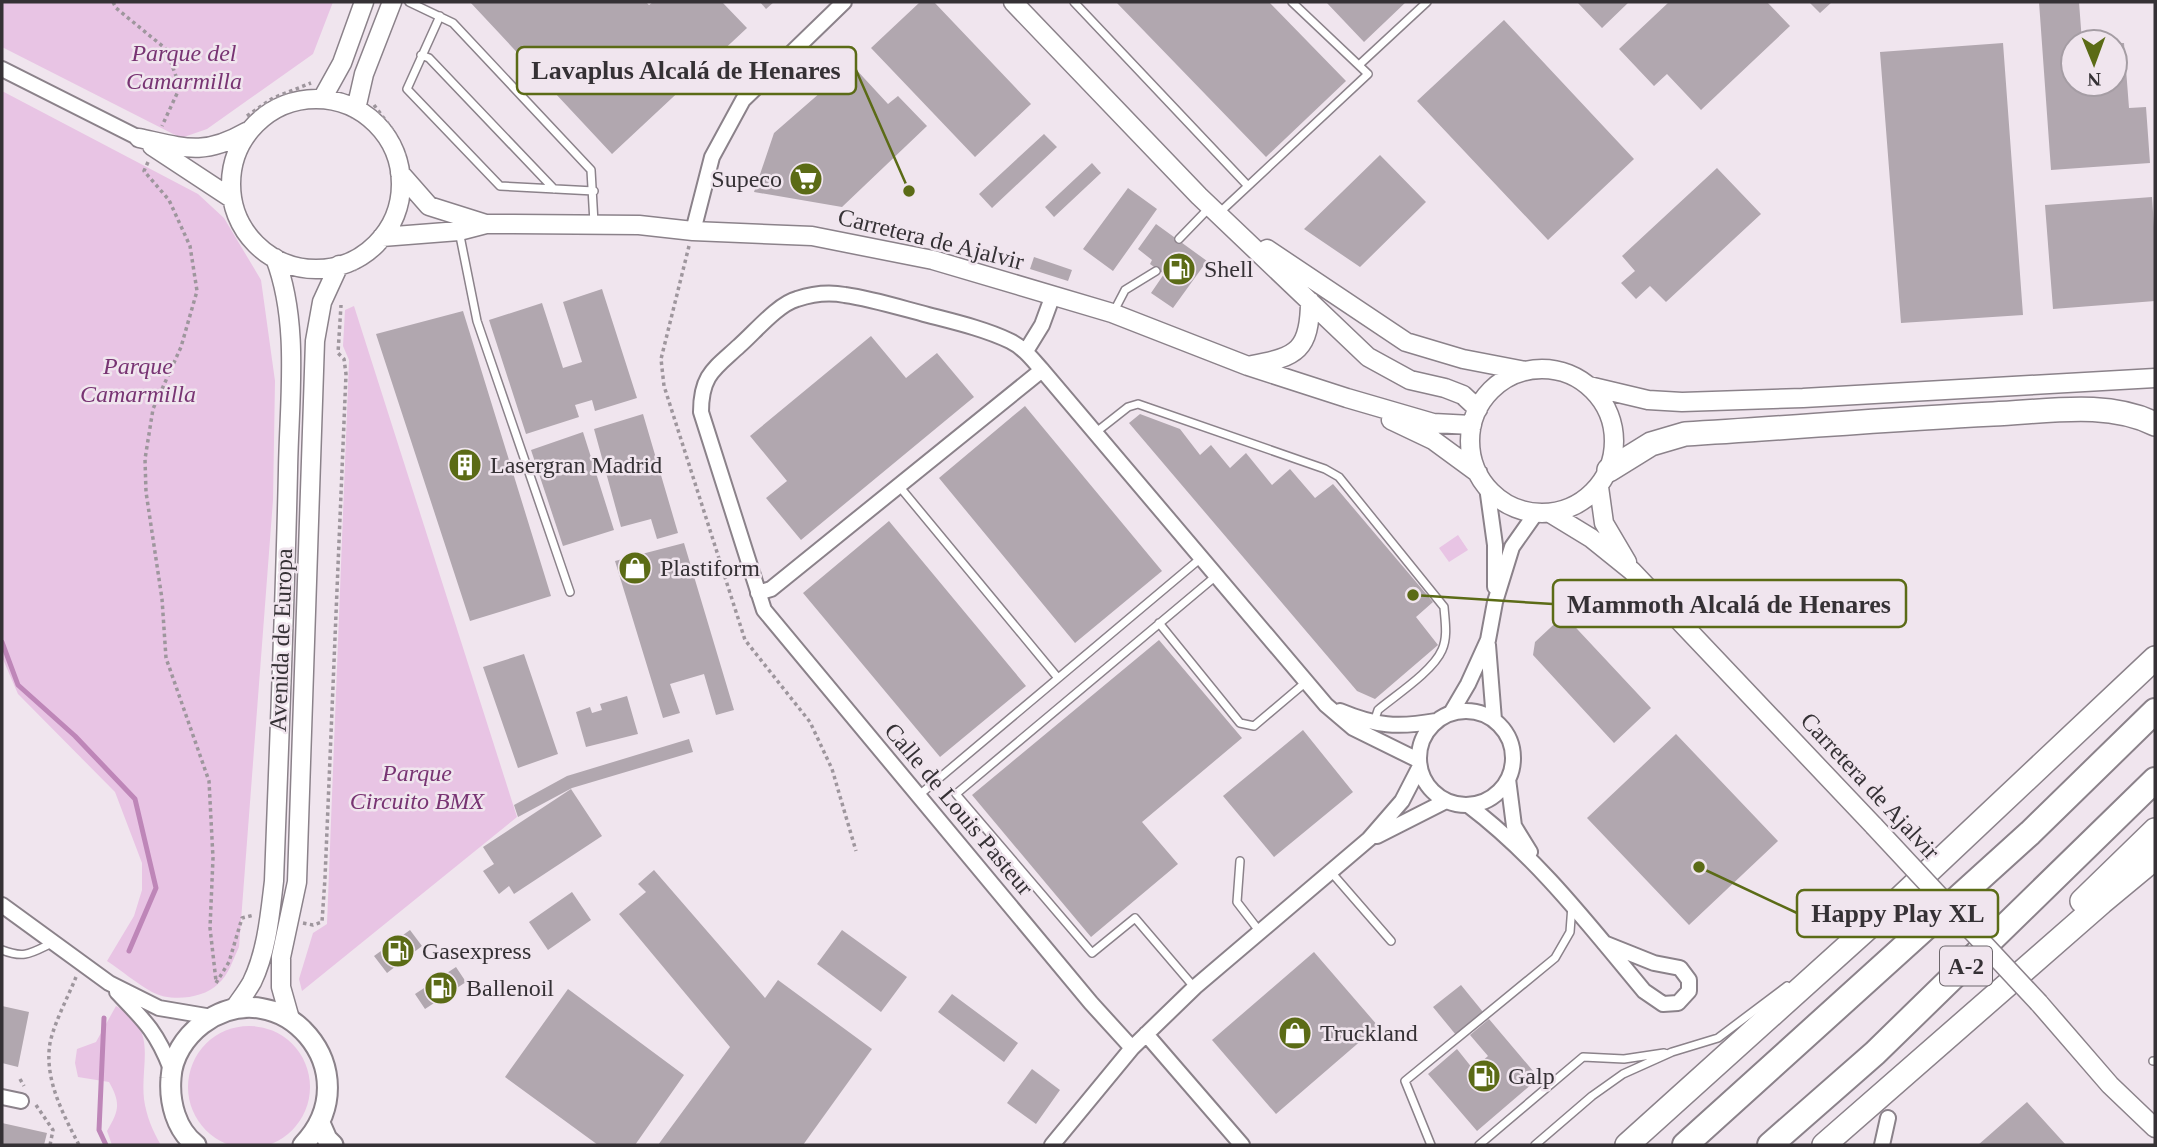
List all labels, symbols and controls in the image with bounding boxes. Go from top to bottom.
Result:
north arrow [2059,28,2129,98]
park label: Parque del Camarmilla [126,40,242,94]
callout: Lavaplus Alcalá de Henares [517,47,856,94]
text: Lavaplus Alcalá de Henares [531,56,841,85]
text: N [2087,69,2101,90]
supermarket icon: Supeco [787,160,825,198]
place label: Supeco [711,166,782,192]
street label: Carretera de Ajalvir [835,203,1027,275]
fuel station icon: Shell [1160,250,1198,288]
place label: Shell [1204,256,1254,282]
park label: Parque Camarmilla [80,353,196,407]
building icon: Lasergran Madrid [446,446,484,484]
place label: Lasergran Madrid [490,452,662,478]
street label: Avenida de Europa [265,548,297,732]
shop icon: Plastiform [616,549,654,587]
place label: Plastiform [660,555,760,581]
callout: Mammoth Alcalá de Henares [1553,580,1906,627]
text: Mammoth Alcalá de Henares [1567,590,1891,619]
street label: Carretera de Ajalvir [1796,707,1944,865]
street label: Calle de Louis Pasteur [879,718,1039,900]
park label: Parque Circuito BMX [350,760,486,814]
callout: Happy Play XL [1797,890,1998,937]
text: Happy Play XL [1811,899,1985,928]
fuel station icon: Gasexpress [379,932,417,970]
place label: Gasexpress [422,938,531,964]
road number: A-2 [1940,946,1992,986]
fuel station icon: Ballenoil [422,969,460,1007]
place label: Ballenoil [466,975,554,1001]
shop icon: Truckland [1276,1014,1314,1052]
place label: Truckland [1320,1020,1418,1046]
fuel station icon: Galp [1465,1057,1503,1095]
place label: Galp [1508,1063,1555,1089]

